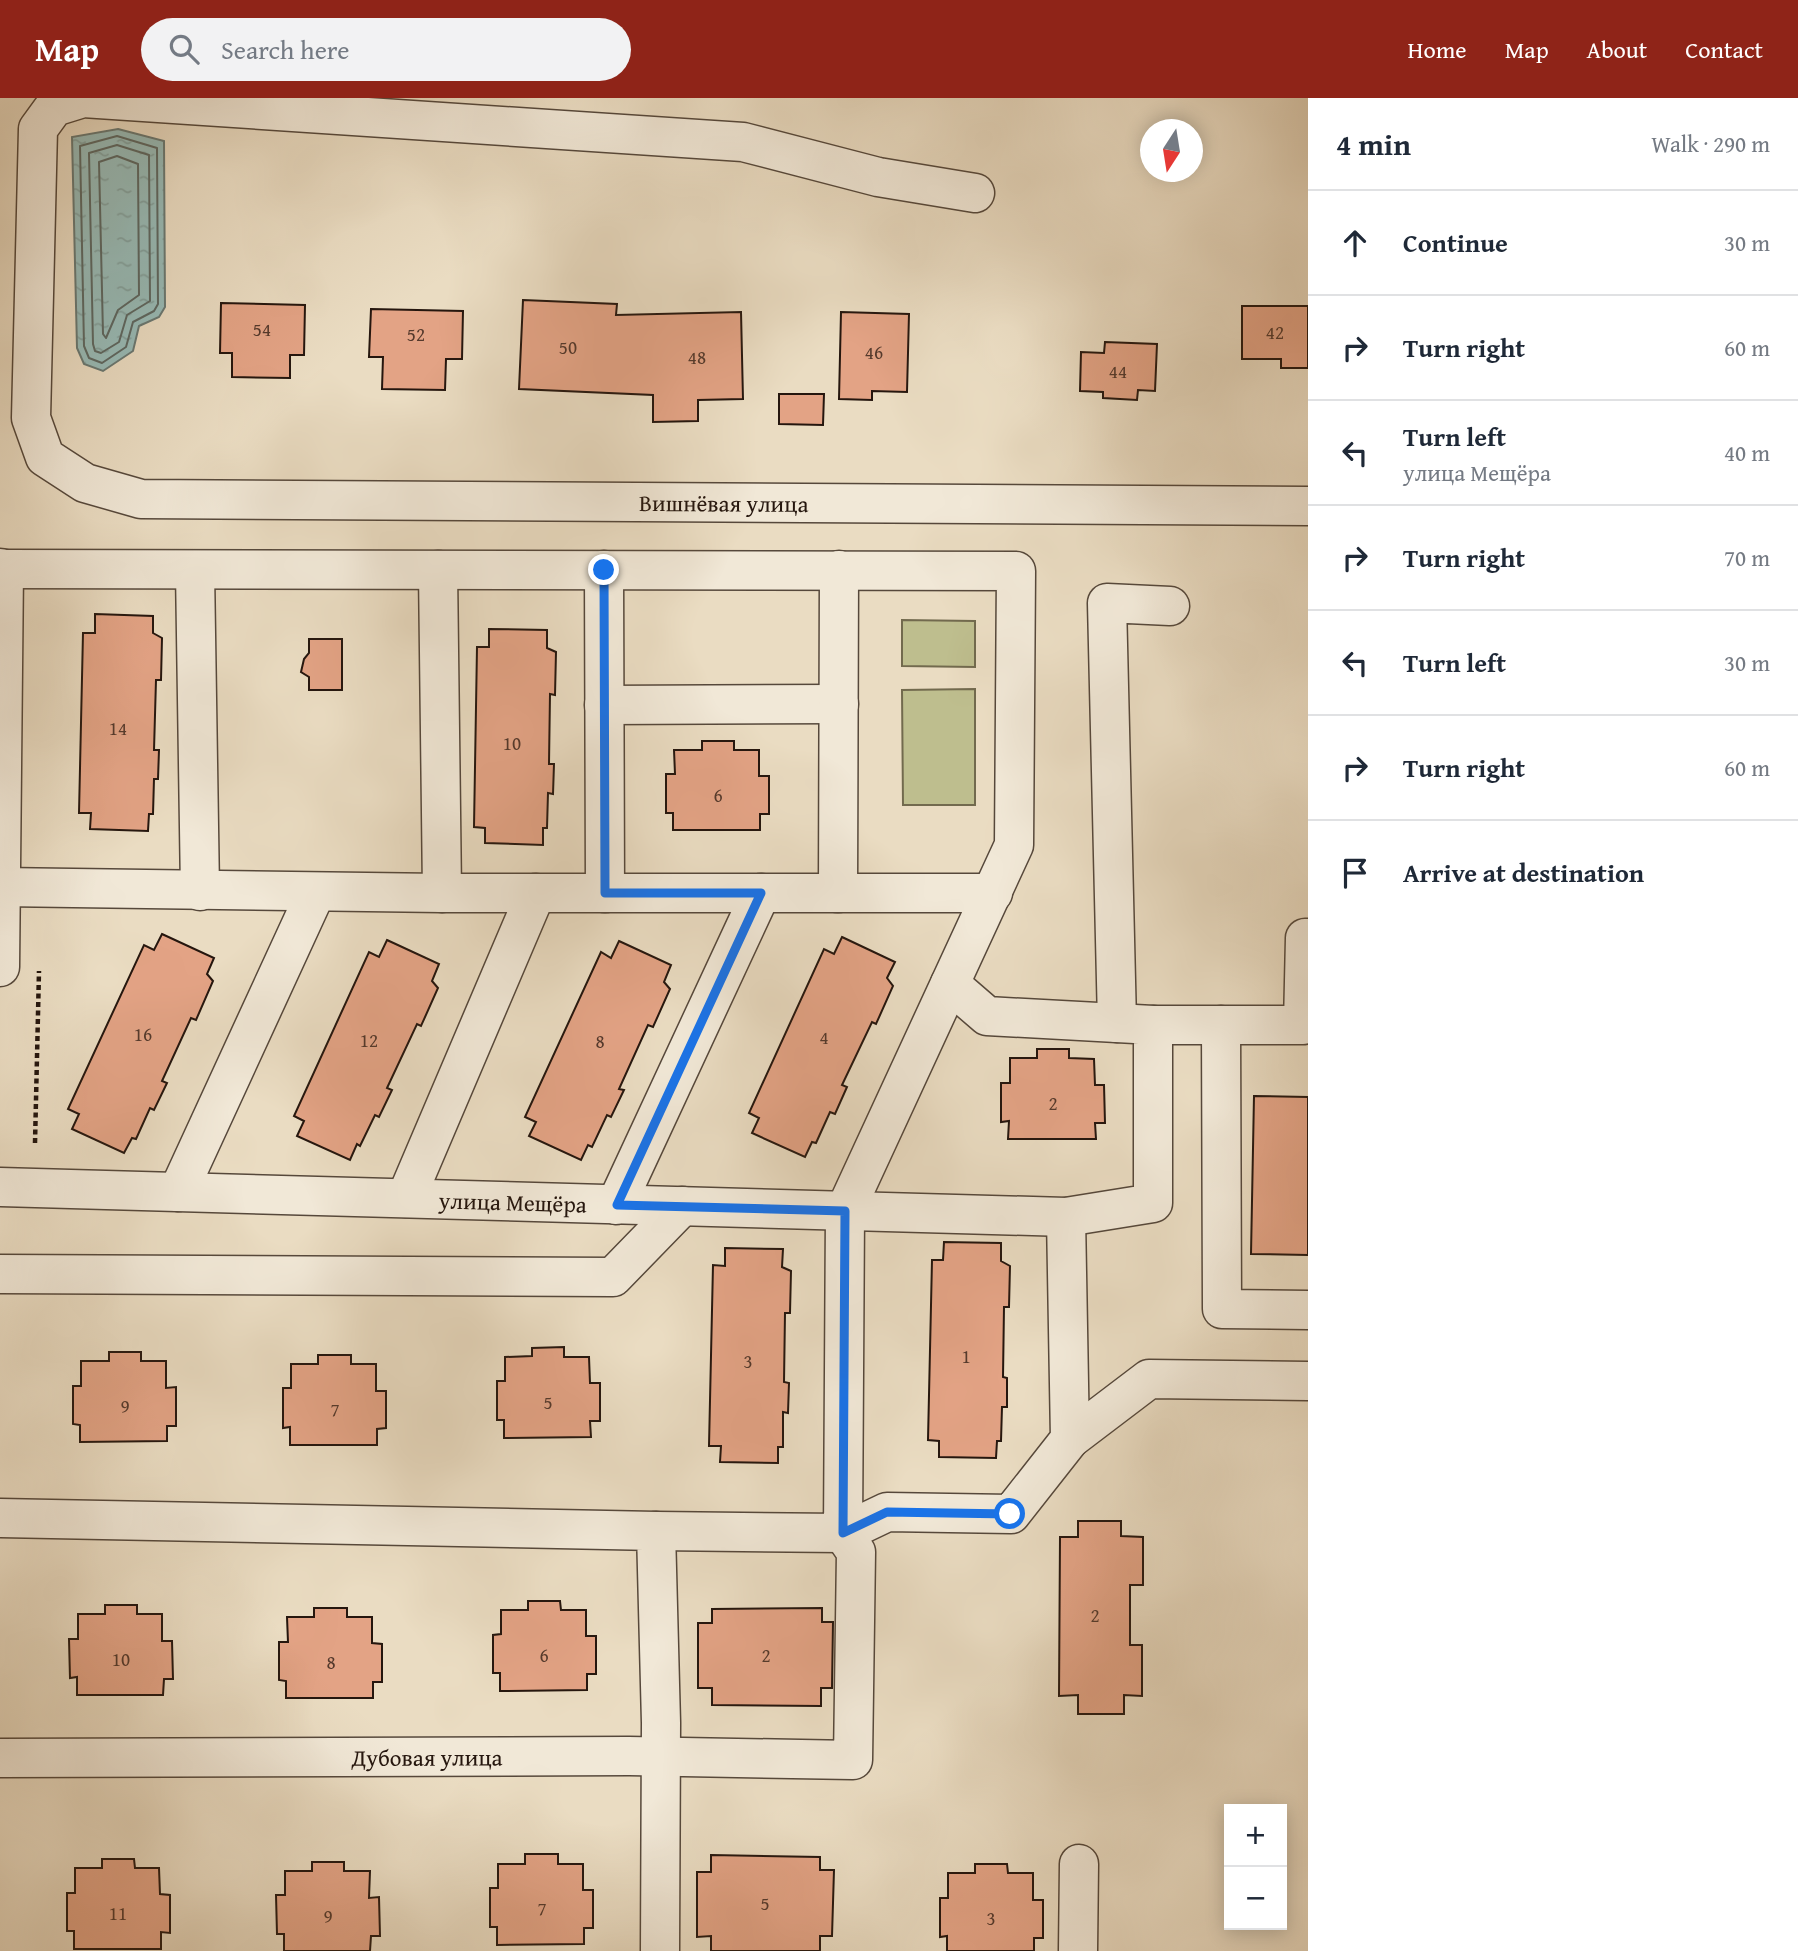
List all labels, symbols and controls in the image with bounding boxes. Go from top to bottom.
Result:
search box [141,18,631,81]
text: Map [35,25,99,73]
icon: search [165,30,203,68]
text: Search here [221,30,349,69]
text: Home [1408,32,1467,67]
text: Map [1505,32,1549,67]
text: About [1587,32,1647,67]
text: Contact [1685,32,1763,67]
north arrow [1140,119,1203,182]
text: 4 min [1336,122,1411,166]
text: Walk · 290 m [1651,127,1770,160]
text: Continue [1403,223,1508,262]
icon: ahead [1336,224,1374,262]
text: 30 m [1724,226,1770,259]
house number: 54 [253,315,271,343]
house number: 42 [1266,318,1284,346]
house number: 52 [407,320,425,348]
text: Turn right [1403,328,1525,367]
icon: right [1336,329,1374,367]
text: 60 m [1724,331,1770,364]
house number: 50 [559,333,577,361]
house number: 46 [865,338,883,366]
house number: 48 [688,343,706,371]
house number: 44 [1109,357,1127,385]
text: Turn left [1403,417,1506,456]
icon: left [1336,434,1374,472]
text: 40 m [1724,436,1770,469]
text: улица Мещёра [1403,456,1551,489]
street label: Вишнёвая улица [639,485,809,520]
text: Turn right [1403,538,1525,577]
icon: right [1336,539,1374,577]
text: 70 m [1724,541,1770,574]
route end [588,554,619,585]
text: Turn left [1403,643,1506,682]
icon: left [1336,644,1374,682]
text: 30 m [1724,646,1770,679]
house number: 14 [109,714,127,742]
house number: 10 [503,729,521,757]
text: Turn right [1403,748,1525,787]
icon: right [1336,749,1374,787]
text: 60 m [1724,751,1770,784]
house number: 6 [713,781,723,809]
text: Arrive at destination [1403,853,1644,892]
icon: arrive [1336,854,1374,892]
house number: 16 [134,1020,152,1048]
house number: 4 [819,1023,829,1051]
house number: 12 [360,1026,378,1054]
house number: 8 [595,1027,605,1055]
house number: 2 [1048,1089,1058,1117]
street label: улица Мещёра [437,1183,587,1220]
house number: 1 [961,1342,971,1370]
house number: 3 [743,1347,753,1375]
house number: 5 [543,1388,553,1416]
house number: 9 [120,1392,130,1420]
house number: 7 [330,1395,340,1423]
route start [994,1498,1025,1529]
house number: 2 [1090,1601,1100,1629]
house number: 6 [539,1641,549,1669]
house number: 2 [761,1641,771,1669]
house number: 10 [112,1645,130,1673]
house number: 8 [326,1648,336,1676]
street label: Дубовая улица [350,1740,503,1773]
map controls [1224,1804,1287,1930]
button: + [1224,1804,1287,1867]
button: − [1224,1867,1287,1930]
house number: 5 [760,1889,770,1917]
house number: 7 [537,1894,547,1922]
house number: 11 [109,1899,127,1927]
house number: 9 [323,1902,333,1930]
house number: 3 [986,1904,996,1932]

